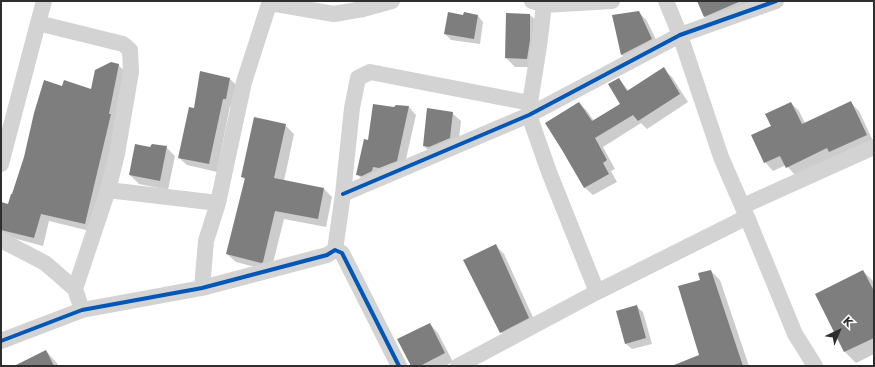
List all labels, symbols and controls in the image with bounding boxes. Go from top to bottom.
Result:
north arrow [819,311,859,351]
text: K [840,314,855,330]

